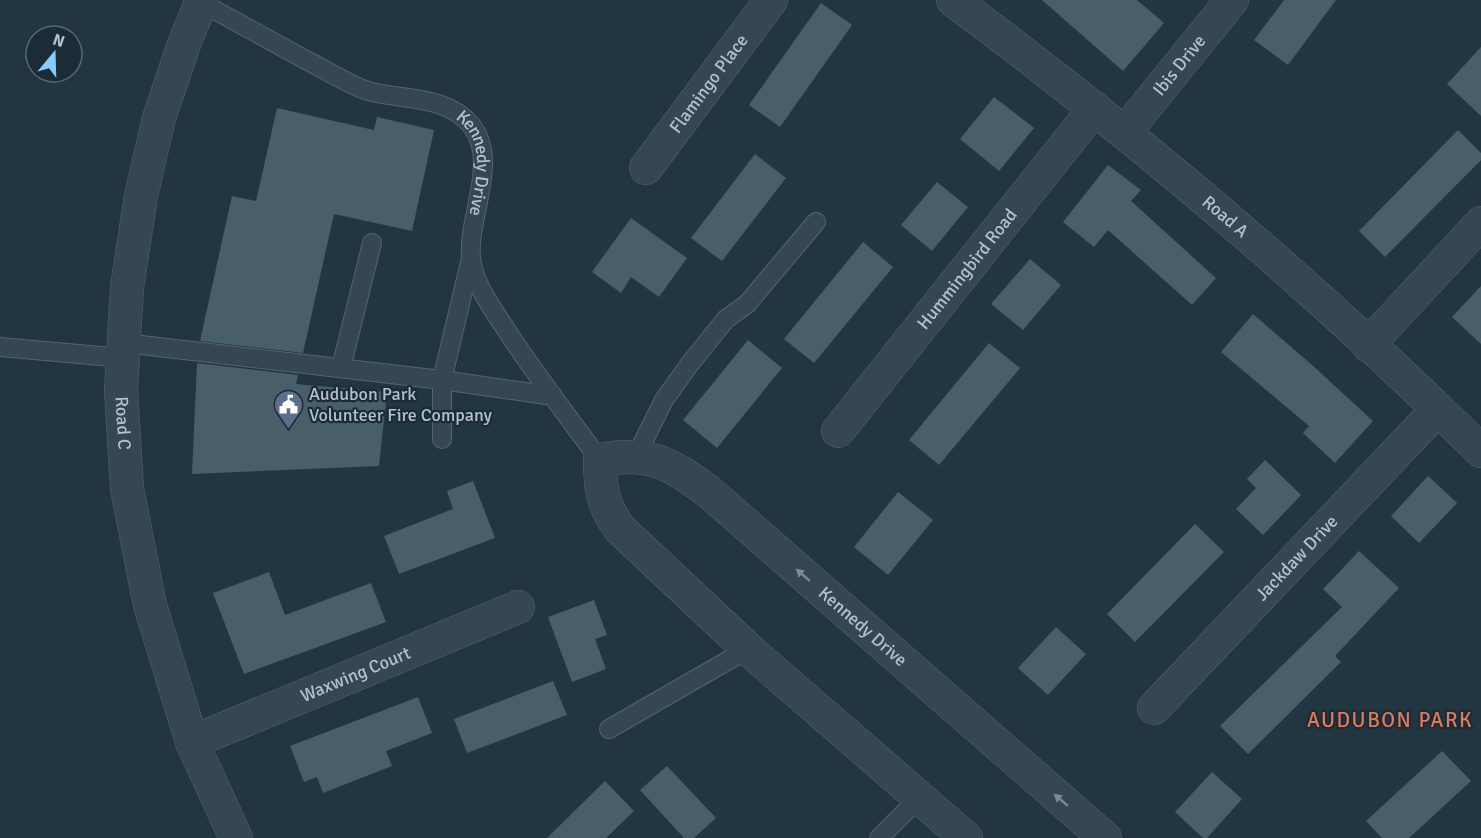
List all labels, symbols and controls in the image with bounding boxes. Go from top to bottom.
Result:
north arrow [24,24,84,84]
text: N [50,29,67,52]
street label: Flamingo Place [665,30,753,138]
street label: Ibis Drive [1148,30,1210,100]
street label: Kennedy Drive [452,105,494,218]
street label: Road A [1198,191,1253,242]
street label: Hummingbird Road [912,204,1022,334]
place label: Audubon Park Volunteer Fire Company [309,383,492,426]
public building icon: Audubon Park Volunteer Fire Company [272,388,304,430]
street label: Road C [110,396,136,450]
street label: Jackdaw Drive [1251,511,1342,605]
one-way arrow [796,569,811,582]
street label: Kennedy Drive [814,582,912,671]
street label: Waxwing Court [297,642,414,707]
district label: AUDUBON PARK [1307,707,1473,733]
one-way arrow [1053,793,1068,806]

